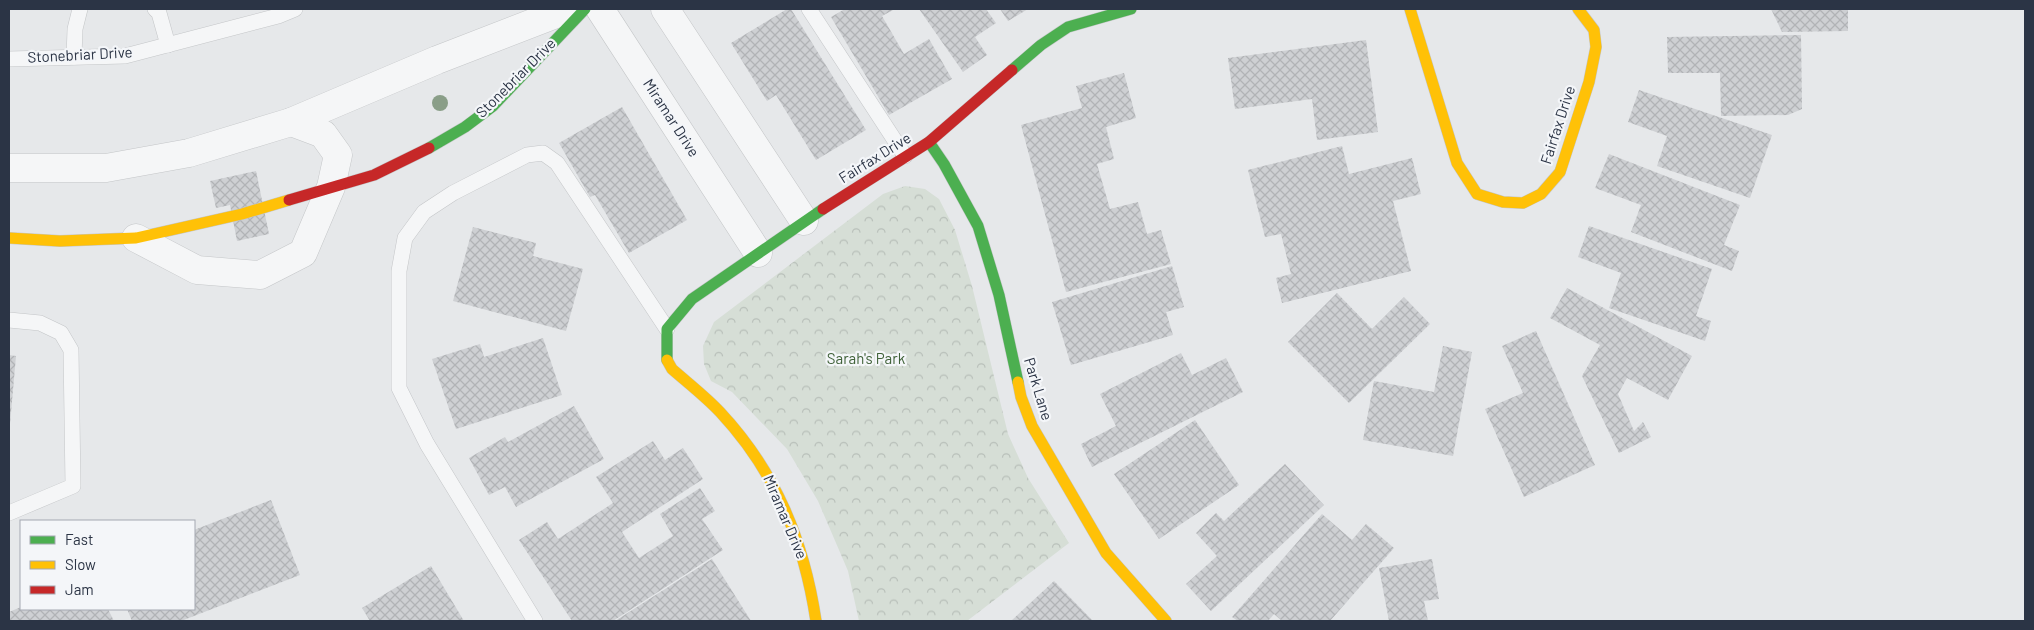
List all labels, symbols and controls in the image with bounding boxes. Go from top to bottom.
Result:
street label: Stonebriar Drive [472,34,559,121]
street label: Stonebriar Drive [27,42,133,66]
street label: Miramar Drive [640,75,704,160]
street label: Fairfax Drive [1536,83,1578,166]
street label: Fairfax Drive [835,128,914,186]
park label: Sarah's Park [827,349,906,367]
street label: Park Lane [1021,355,1057,422]
street label: Miramar Drive [760,472,812,561]
legend [20,520,195,610]
text: Fast [65,530,93,548]
text: Slow [65,555,96,573]
text: Jam [65,580,94,598]

